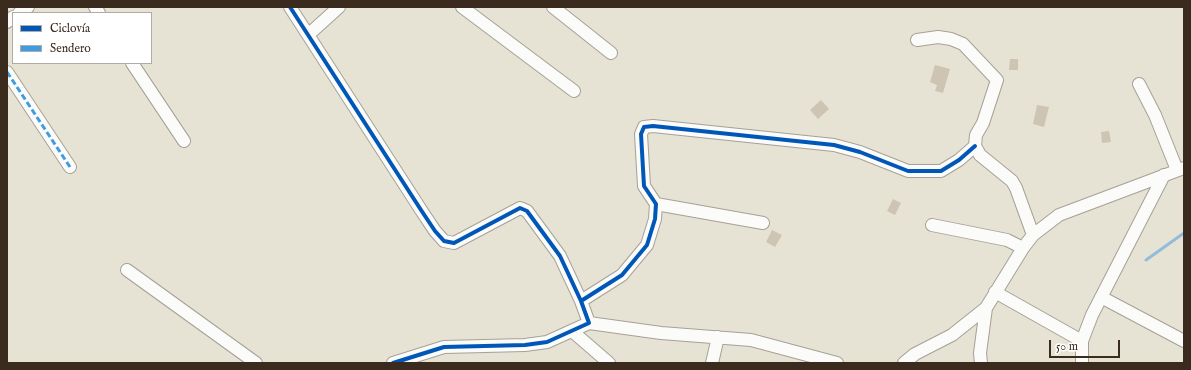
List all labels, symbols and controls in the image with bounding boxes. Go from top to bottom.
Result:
legend [12,12,152,64]
text: Ciclovía [50,21,90,36]
text: Sendero [50,41,91,56]
scale bar [1051,332,1122,358]
text: 50 m [1056,339,1078,354]

